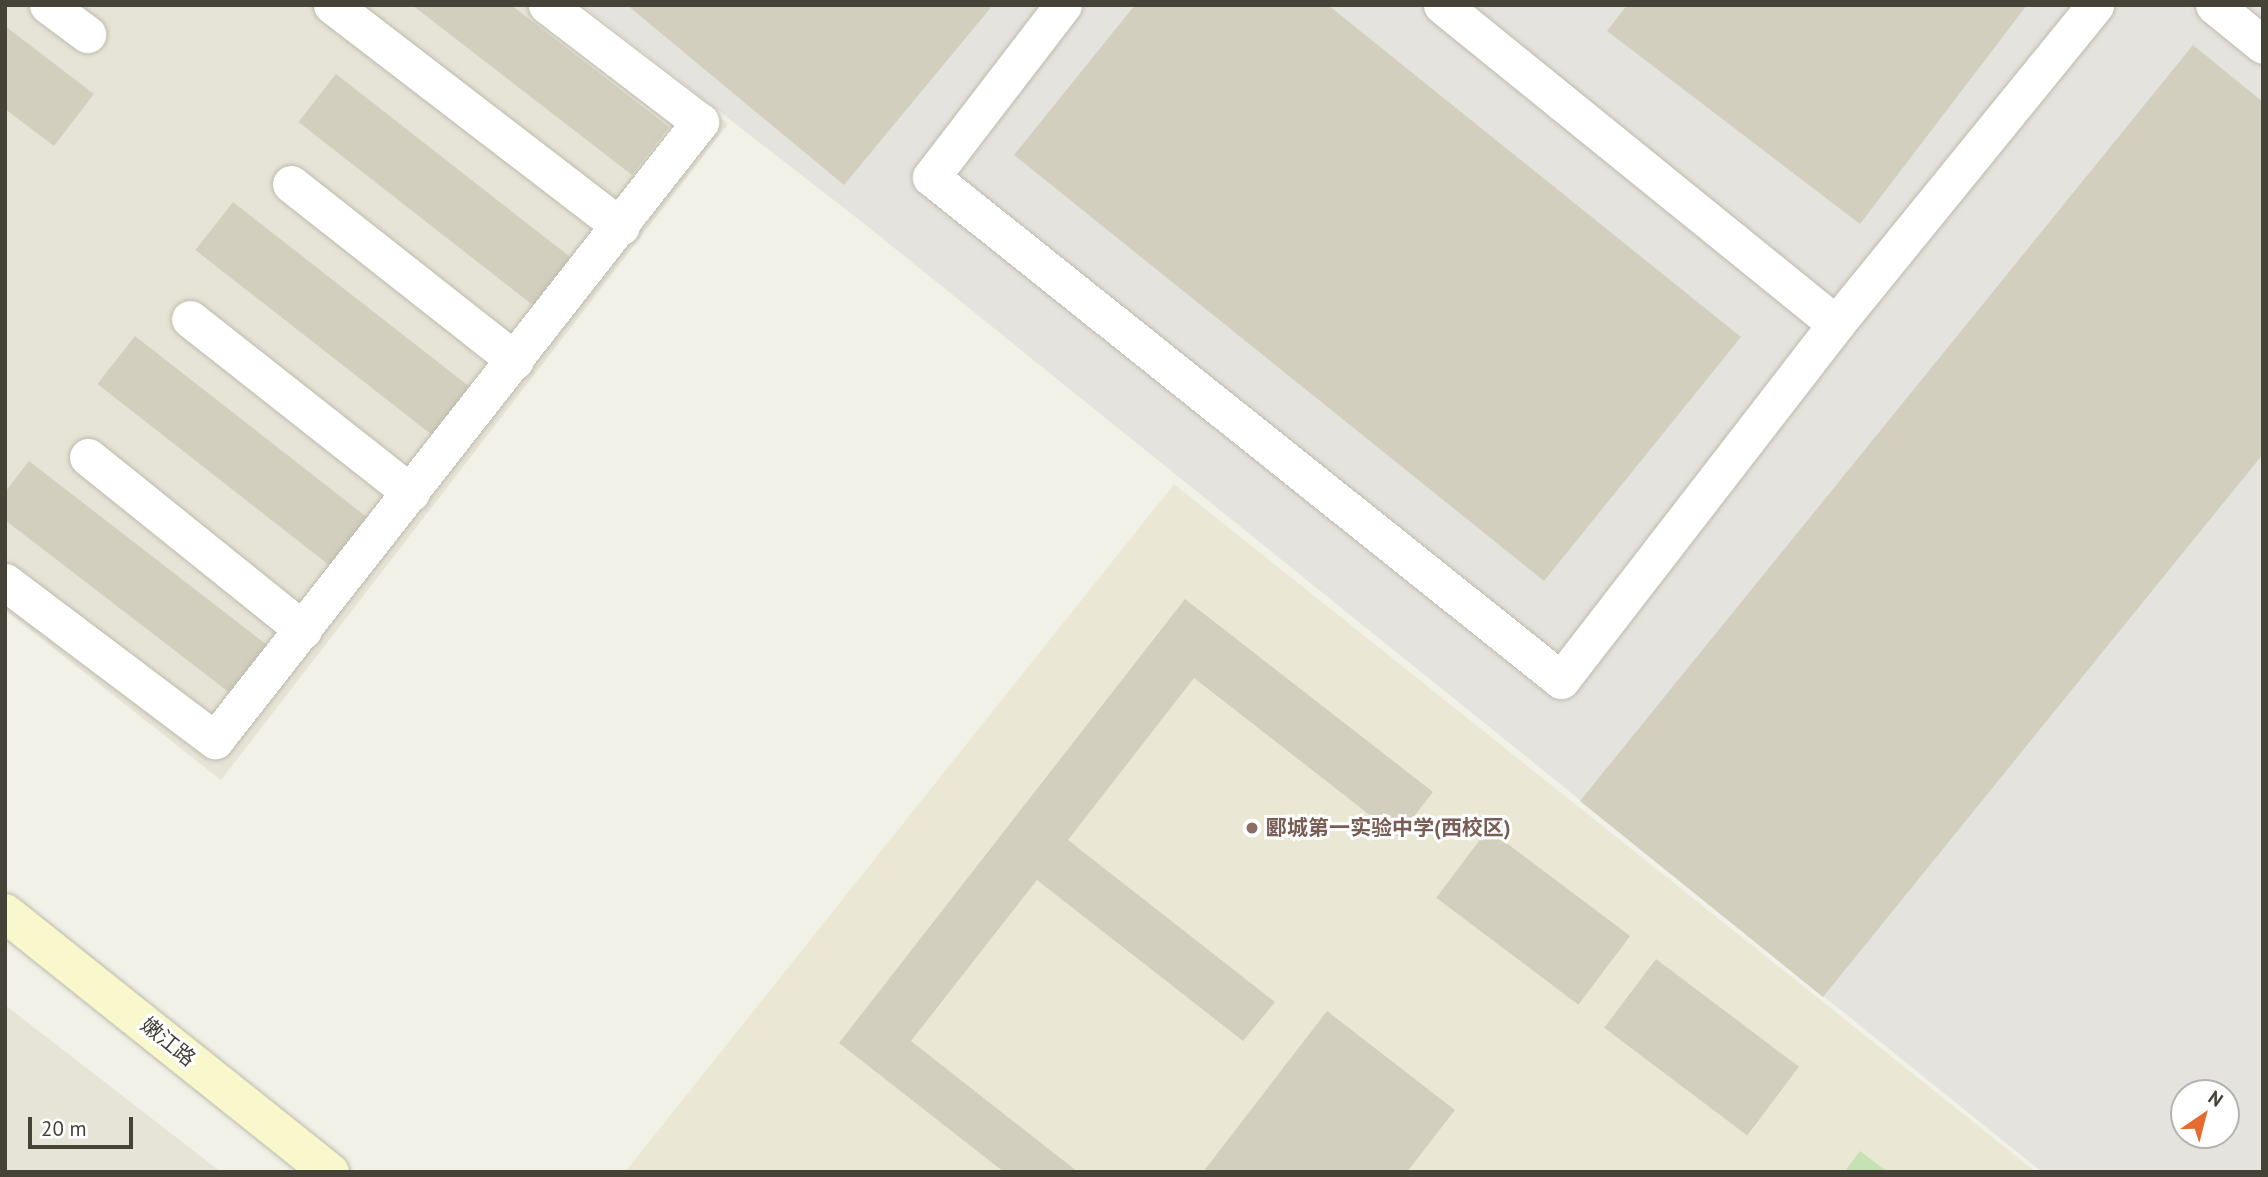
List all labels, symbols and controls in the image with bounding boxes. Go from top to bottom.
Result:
place label: 郾城第一实验中学(西校区) [1266,815,1511,841]
marker: 郾城第一实验中学(西校区) [1244,820,1260,836]
street label: 嫩江路 [136,1012,200,1072]
north arrow [2170,1079,2240,1149]
text: N [2204,1085,2228,1112]
scale bar [32,1104,136,1148]
text: 20 m [41,1115,87,1142]

